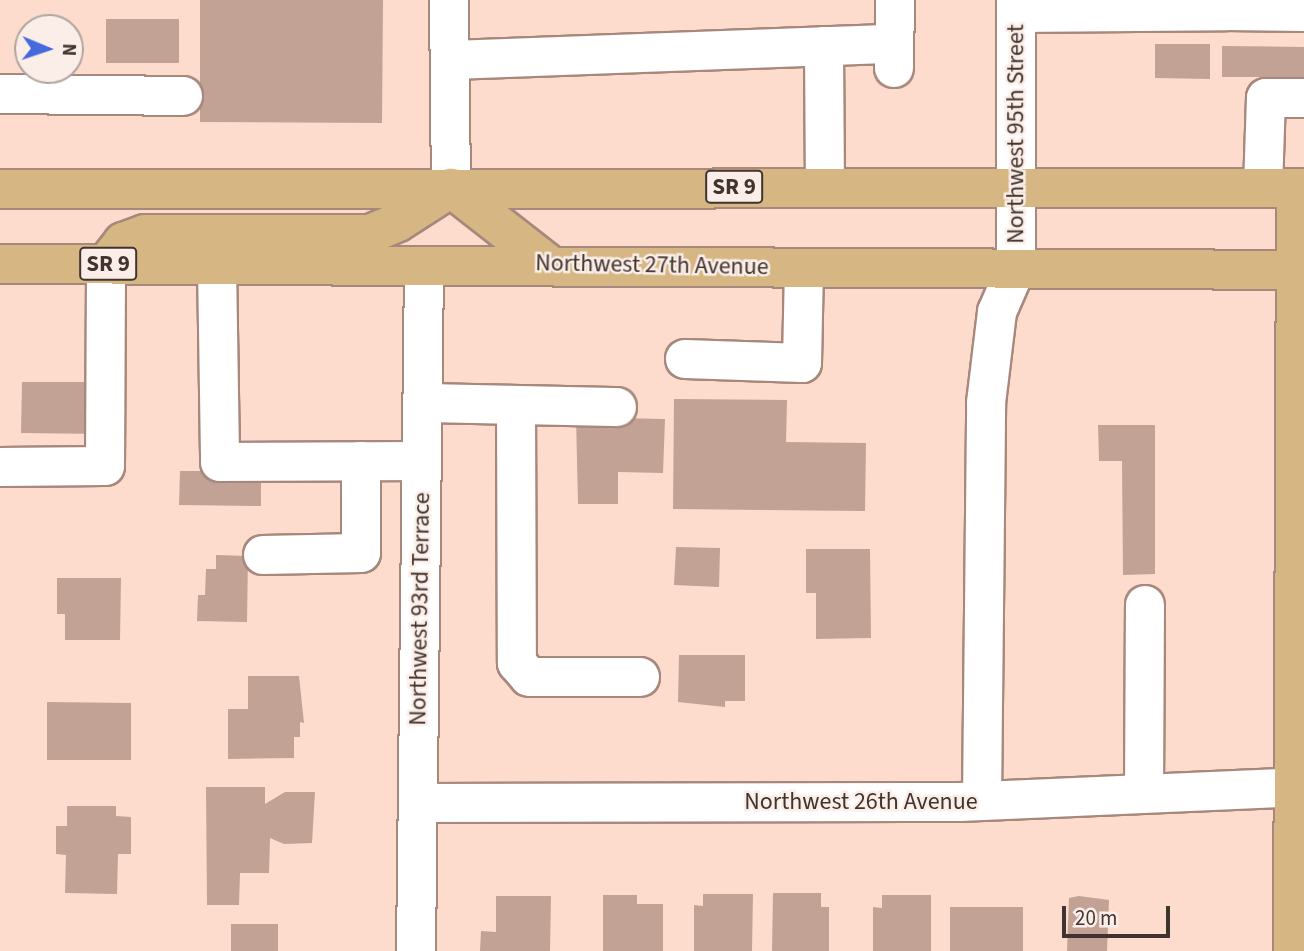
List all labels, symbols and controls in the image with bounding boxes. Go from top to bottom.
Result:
north arrow [14,14,84,84]
street label: Northwest 95th Street [1002,24,1030,244]
text: N [55,43,82,56]
road number: SR 9 [704,168,764,206]
road number: SR 9 [78,244,138,284]
street label: Northwest 27th Avenue [535,249,769,281]
street label: Northwest 93rd Terrace [404,492,436,726]
street label: Northwest 26th Avenue [744,788,978,816]
scale bar [1066,892,1174,936]
text: 20 m [1075,903,1117,933]

